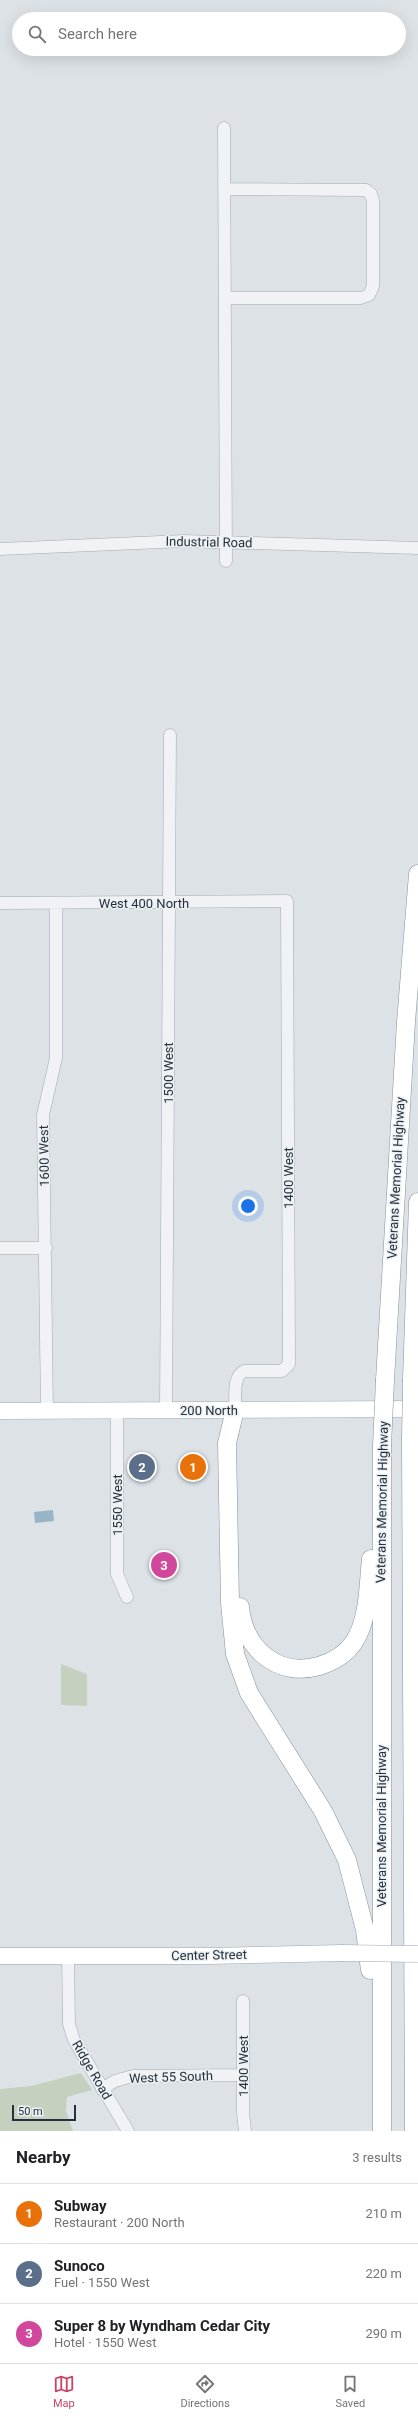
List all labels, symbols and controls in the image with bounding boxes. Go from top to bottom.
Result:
search box [12,12,406,56]
icon: search [26,23,48,45]
text: Search here [58,25,137,43]
street label: Industrial Road [165,534,253,550]
street label: West 400 North [99,896,189,911]
street label: 1500 West [161,1042,176,1104]
street label: Veterans Memorial Highway [384,1097,408,1259]
street label: 1600 West [36,1125,52,1187]
street label: 1400 West [281,1147,296,1209]
your location [238,1196,258,1216]
street label: 200 North [180,1403,238,1418]
street label: Veterans Memorial Highway [373,1421,391,1583]
pin: 2 [129,1452,155,1482]
pin: 1 [180,1452,206,1482]
street label: 1550 West [110,1474,125,1536]
pin: 3 [151,1550,177,1580]
street label: Veterans Memorial Highway [374,1745,389,1907]
street label: Center Street [171,1947,247,1963]
street label: 1400 West [236,2035,251,2097]
street label: Ridge Road [69,2038,115,2102]
street label: West 55 South [129,2068,213,2086]
scale bar [12,2103,76,2122]
text: 50 m [18,2105,43,2118]
text: Nearby [16,2147,71,2167]
text: 3 results [352,2150,402,2165]
text: Subway [54,2197,107,2215]
text: 1 [25,2206,33,2221]
text: 210 m [365,2206,402,2221]
text: Restaurant · 200 North [54,2215,185,2230]
text: Sunoco [54,2257,105,2275]
text: 2 [25,2266,33,2281]
text: 220 m [365,2266,402,2281]
text: Fuel · 1550 West [54,2275,150,2290]
text: Super 8 by Wyndham Cedar City [54,2317,270,2335]
text: 3 [25,2326,33,2341]
text: 290 m [365,2326,402,2341]
text: Hotel · 1550 West [54,2335,156,2350]
tab: Map [53,2373,75,2410]
tab: Directions [180,2373,230,2410]
tab: Saved [335,2373,365,2410]

